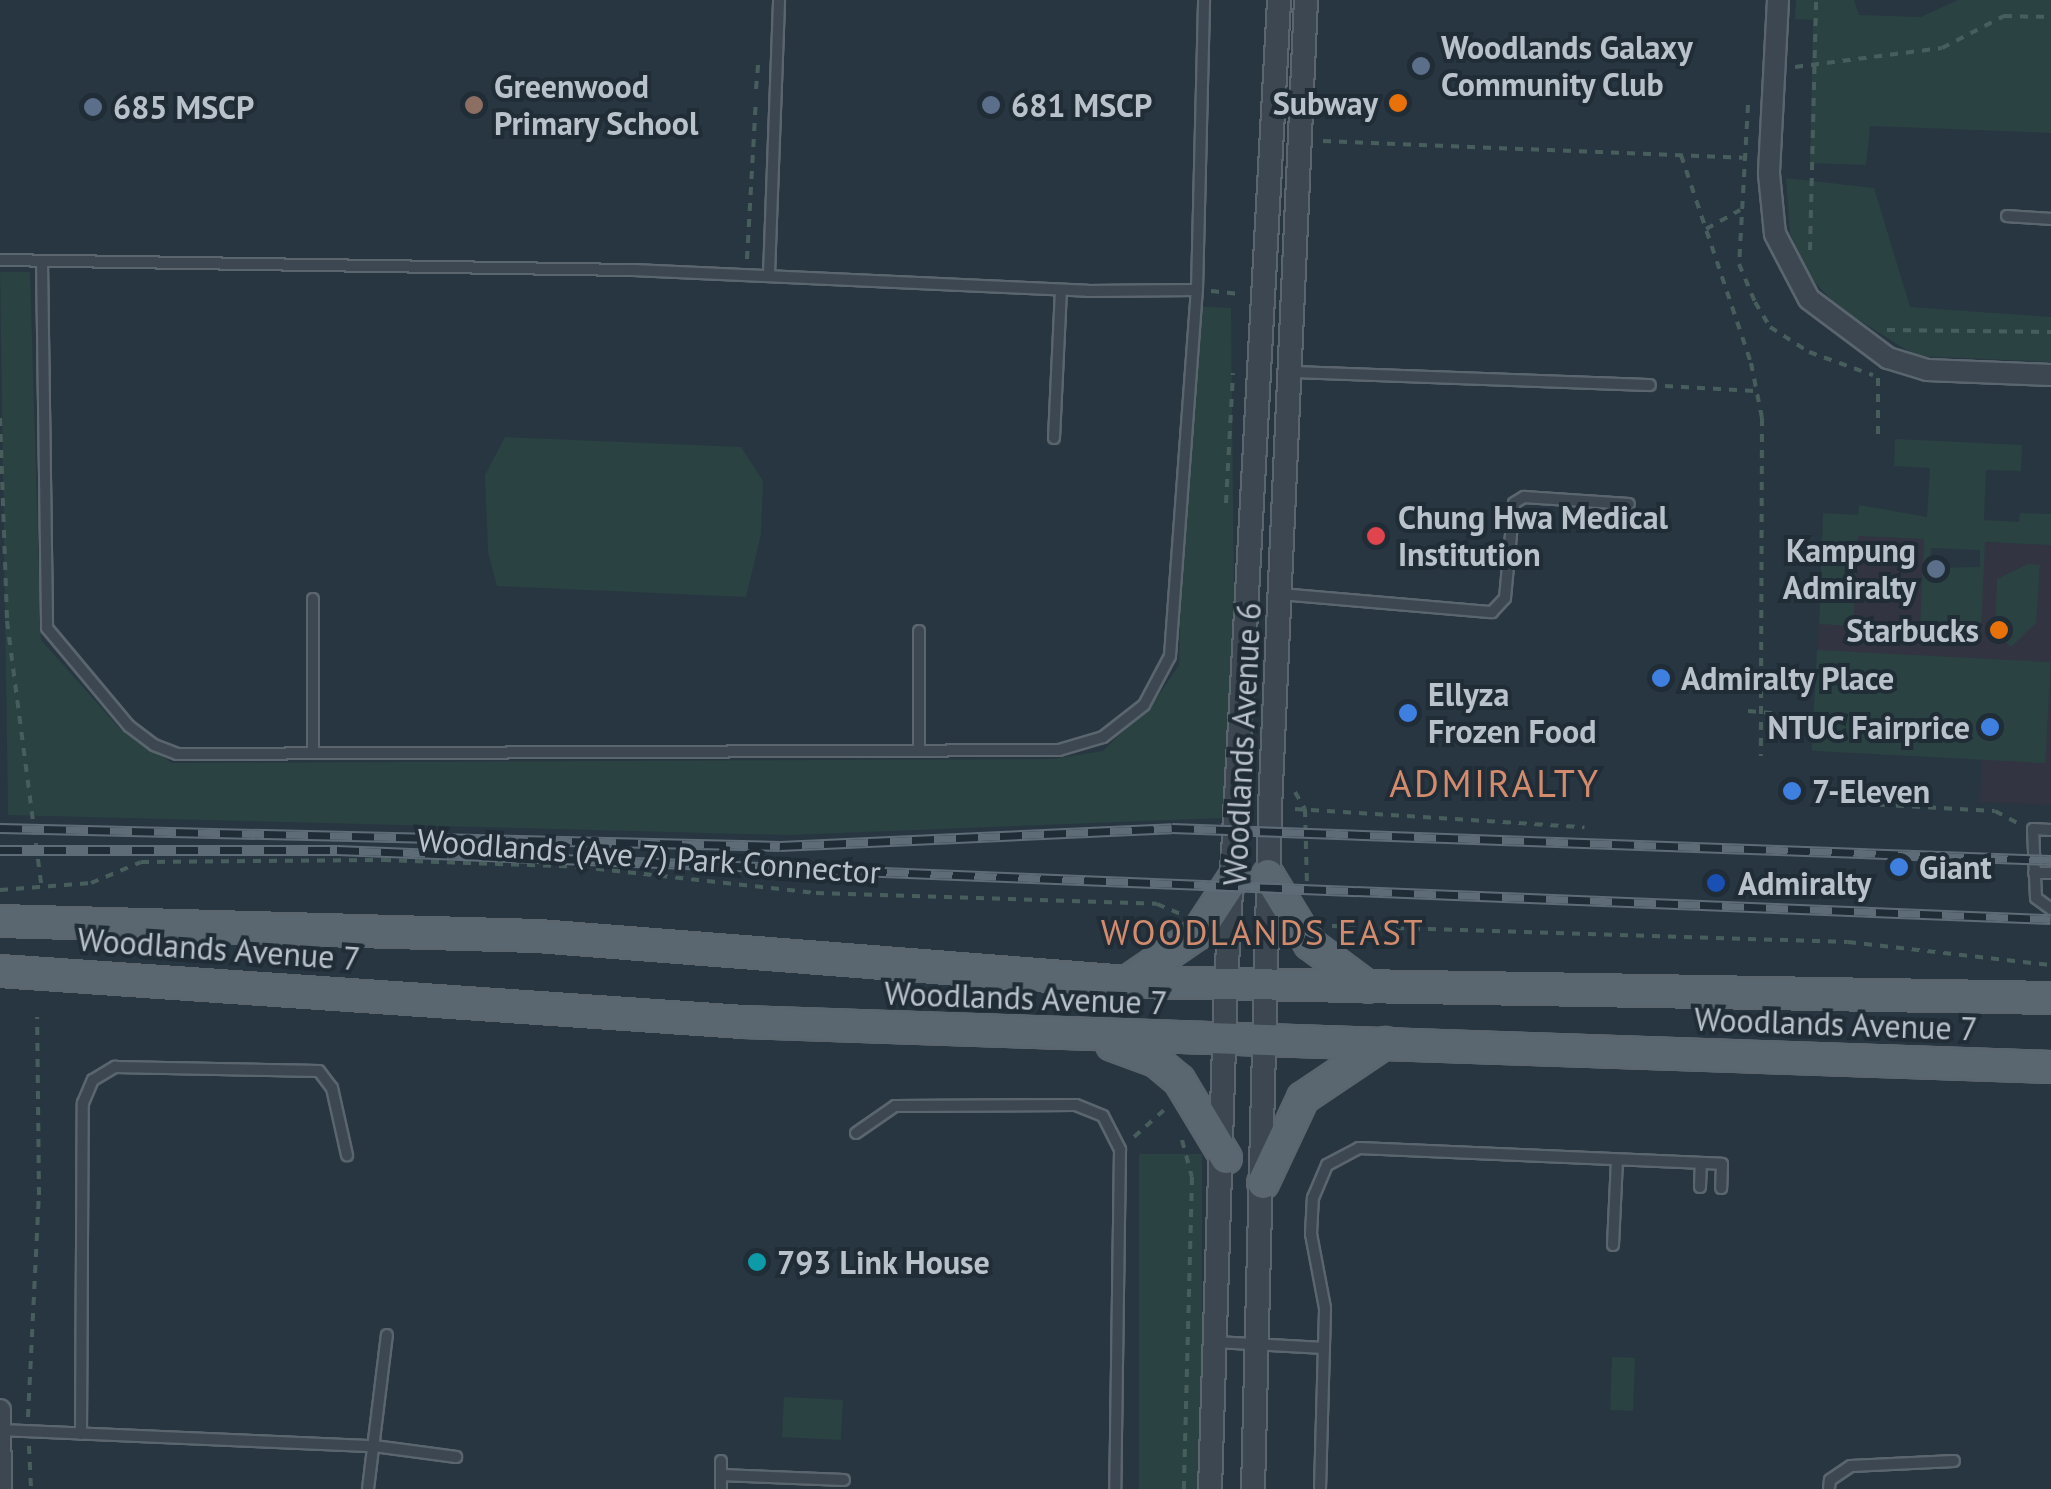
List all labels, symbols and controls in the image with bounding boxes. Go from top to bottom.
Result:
place label: Woodlands Galaxy Community Club [1441,29,1693,104]
marker: Woodlands Galaxy Community Club [1410,55,1432,77]
place label: Greenwood Primary School [494,68,700,143]
place label: Subway [1273,84,1378,122]
place label: 681 MSCP [1011,86,1152,124]
place label: 685 MSCP [113,88,254,126]
marker: Subway [1387,92,1409,114]
marker: Greenwood Primary School [463,94,485,116]
marker: 681 MSCP [980,94,1002,116]
marker: 685 MSCP [82,96,104,118]
place label: Chung Hwa Medical Institution [1398,499,1668,574]
marker: Chung Hwa Medical Institution [1363,523,1389,549]
place label: Kampung Admiralty [1783,532,1916,607]
marker: Kampung Admiralty [1925,558,1947,580]
street label: Woodlands Avenue 6 [1215,601,1269,887]
place label: Starbucks [1846,611,1979,649]
marker: Starbucks [1988,619,2010,641]
place label: Admiralty Place [1681,659,1895,697]
marker: Admiralty Place [1650,667,1672,689]
place label: Ellyza Frozen Food [1428,676,1596,751]
marker: Ellyza Frozen Food [1397,702,1419,724]
place label: NTUC Fairprice [1766,708,1970,746]
marker: NTUC Fairprice [1979,716,2001,738]
district label: ADMIRALTY [1389,760,1601,806]
place label: 7-Eleven [1812,772,1930,810]
marker: 7-Eleven [1781,780,1803,802]
street label: Woodlands (Ave 7) Park Connector [415,821,883,891]
place label: Giant [1919,848,1992,886]
marker: Giant [1888,856,1910,878]
place label: Admiralty [1738,864,1871,902]
marker: Admiralty [1703,870,1729,896]
district label: WOODLANDS EAST [1101,911,1425,953]
street label: Woodlands Avenue 7 [76,920,362,978]
street label: Woodlands Avenue 7 [883,974,1169,1022]
street label: Woodlands Avenue 7 [1693,1000,1979,1048]
place label: 793 Link House [777,1243,991,1281]
marker: 793 Link House [746,1251,768,1273]

